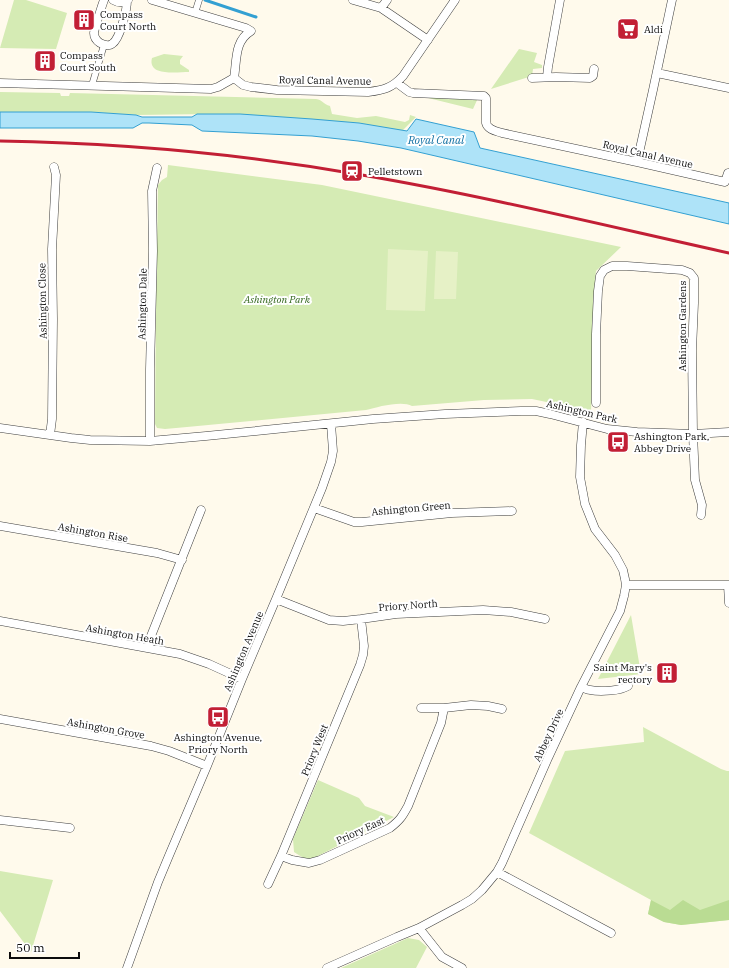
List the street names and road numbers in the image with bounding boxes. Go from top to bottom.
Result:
street label: Royal Canal Avenue [279,73,371,88]
street label: Royal Canal Avenue [601,138,694,171]
street label: Ashington Close [35,263,50,339]
street label: Ashington Dale [135,268,150,340]
street label: Ashington Gardens [676,281,689,371]
street label: Ashington Park [545,397,619,426]
street label: Ashington Green [371,499,452,518]
street label: Ashington Rise [57,520,129,545]
street label: Priory North [378,597,438,614]
street label: Ashington Avenue [221,609,266,693]
street label: Ashington Heath [85,621,165,648]
street label: Abbey Drive [530,707,566,764]
street label: Ashington Grove [66,715,146,742]
street label: Priory West [298,722,331,778]
street label: Priory East [334,813,387,847]

